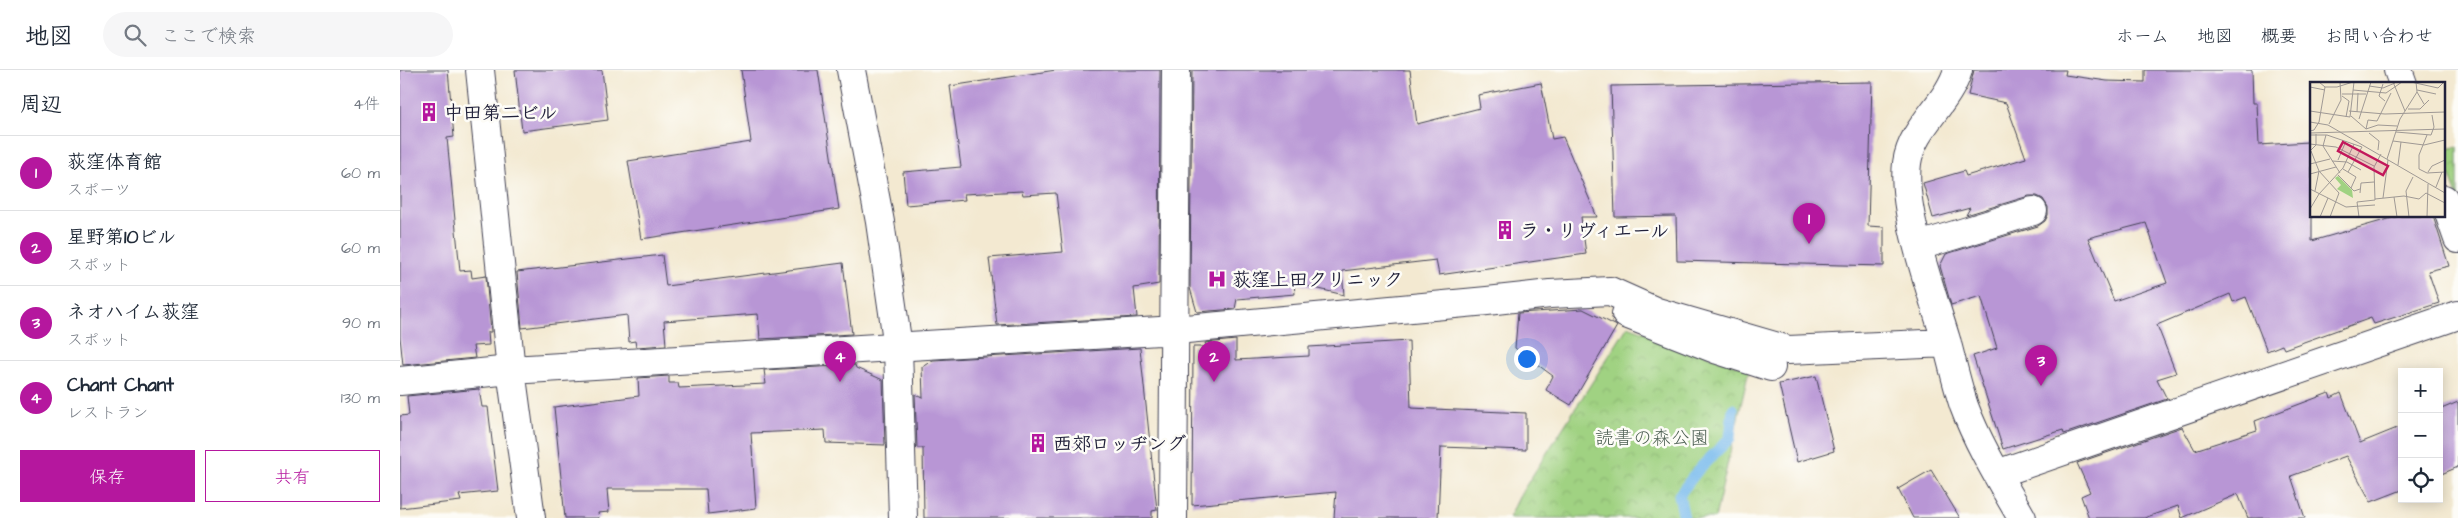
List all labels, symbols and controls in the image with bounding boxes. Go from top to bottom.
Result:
search box [103,12,453,57]
text: 地図 [25,20,73,54]
icon: search [121,21,149,49]
text: ここで検索 [161,23,256,50]
text: ホーム [2116,24,2169,49]
text: 地図 [2197,24,2233,49]
text: 概要 [2261,24,2297,49]
text: お問い合わせ [2325,24,2433,49]
inset map [2310,82,2446,218]
text: 周辺 [20,90,62,119]
text: 4件 [353,93,380,115]
place label: 中田第二ビル [444,100,558,127]
building icon: 中田第二ビル [418,101,440,123]
text: 荻窪体育館 [67,149,162,176]
text: 1 [35,162,37,184]
text: 60 m [341,162,380,184]
text: スポーツ [67,179,131,201]
pin: 1 [1793,203,1825,244]
place label: ラ・リヴィエール [1520,218,1669,245]
building icon: ラ・リヴィエール [1494,219,1516,241]
text: 星野第10ビル [67,224,176,251]
text: 2 [31,237,41,259]
text: 60 m [341,237,380,259]
text: スポット [67,254,131,276]
place label: 荻窪上田クリニック [1232,267,1403,294]
hospital icon: 荻窪上田クリニック [1206,268,1228,290]
text: ネオハイム荻窪 [67,299,199,326]
text: 3 [32,312,40,334]
text: 90 m [342,312,380,334]
text: スポット [67,329,131,351]
pin: 4 [824,341,856,382]
pin: 2 [1198,341,1230,382]
pin: 3 [2025,345,2057,386]
your location [1514,346,1540,372]
map controls [2398,368,2443,503]
button: + [2398,368,2443,413]
text: Chant Chant [67,372,174,399]
text: 4 [31,387,41,409]
text: 130 m [341,387,380,409]
text: レストラン [67,402,148,424]
button: − [2398,413,2443,458]
park label: 読書の森公園 [1595,425,1709,452]
place label: 西郊ロッヂング [1053,431,1186,458]
building icon: 西郊ロッヂング [1027,432,1049,454]
button: 保存 [20,450,195,502]
button: 共有 [205,450,380,502]
button: locate [2398,458,2443,503]

